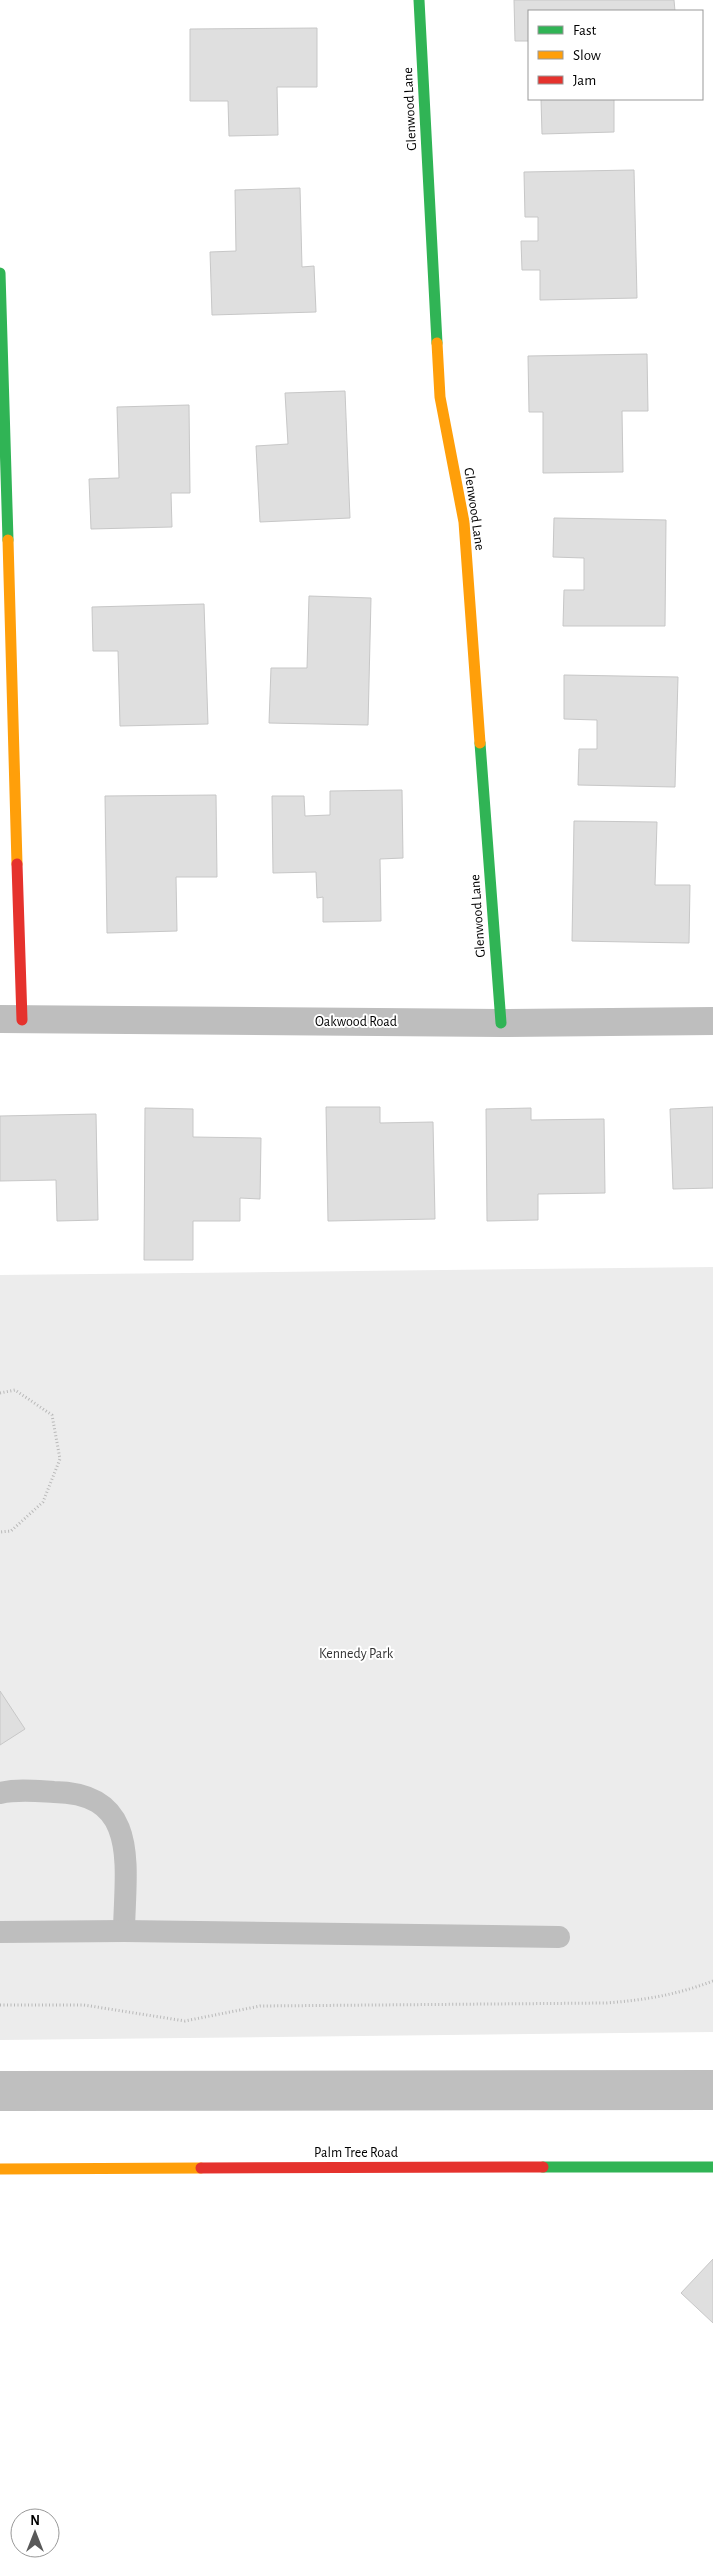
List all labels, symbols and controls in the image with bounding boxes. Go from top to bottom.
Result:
legend [528,10,703,100]
text: Fast [573,23,597,38]
text: Slow [573,48,601,63]
street label: Glenwood Lane [401,67,419,151]
text: Jam [573,73,596,88]
street label: Glenwood Lane [461,467,487,551]
street label: Glenwood Lane [468,874,488,958]
street label: Oakwood Road [315,1015,397,1029]
park label: Kennedy Park [319,1647,394,1661]
street label: Palm Tree Road [314,2146,398,2160]
north arrow [10,2508,60,2558]
text: N [30,2514,40,2528]

